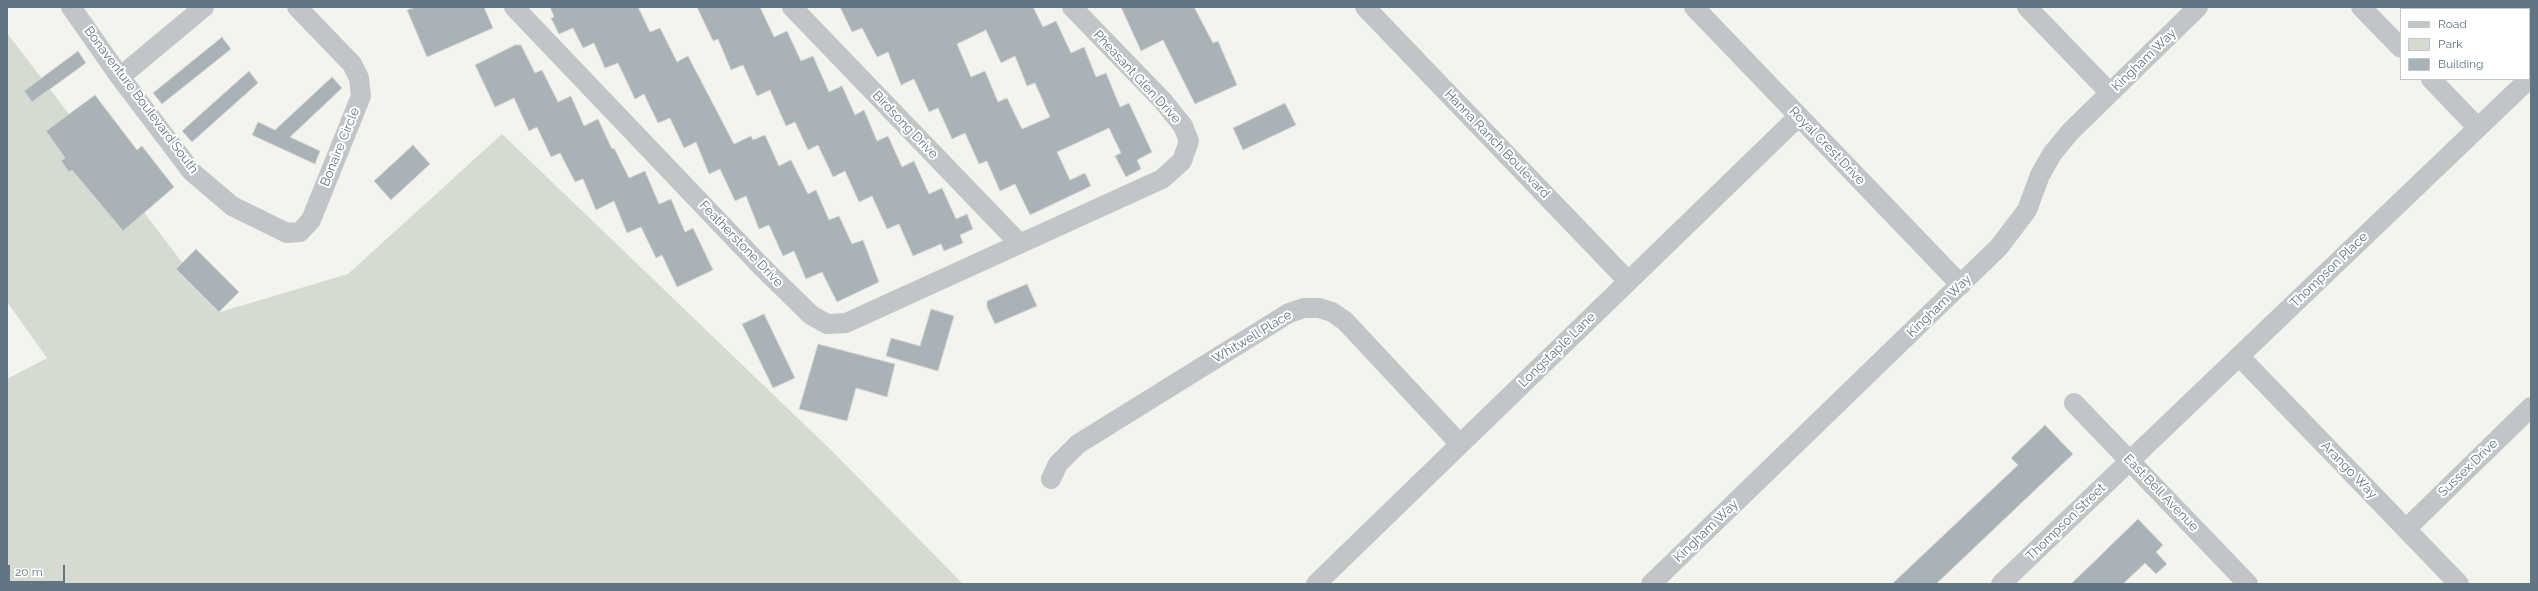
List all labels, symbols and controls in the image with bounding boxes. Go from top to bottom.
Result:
legend [2400,8,2530,80]
text: Road [2438,17,2467,31]
street label: Bonaventure Boulevard South [81,23,201,177]
street label: Kingham Way [2109,25,2179,95]
street label: Pheasant Glen Drive [1090,27,1184,127]
text: Park [2438,37,2463,51]
text: Building [2438,57,2484,71]
street label: Hanna Ranch Boulevard [1441,87,1553,201]
street label: Birdsong Drive [869,88,941,162]
street label: Royal Crest Drive [1786,104,1868,188]
street label: Bonaire Circle [317,105,363,189]
street label: Featherstone Drive [696,198,786,290]
street label: Thompson Place [2287,229,2371,311]
street label: Kingham Way [1904,271,1974,341]
street label: Whitwell Place [1209,307,1295,367]
street label: Longstaple Lane [1515,309,1599,391]
street label: Sussex Drive [2435,436,2501,500]
street label: Arango Way [2318,438,2380,502]
street label: East Bell Avenue [2120,451,2202,535]
street label: Thompson Street [2023,480,2109,564]
street label: Kingham Way [1671,496,1741,566]
scale bar [10,557,67,583]
text: 20 m [15,565,43,579]

